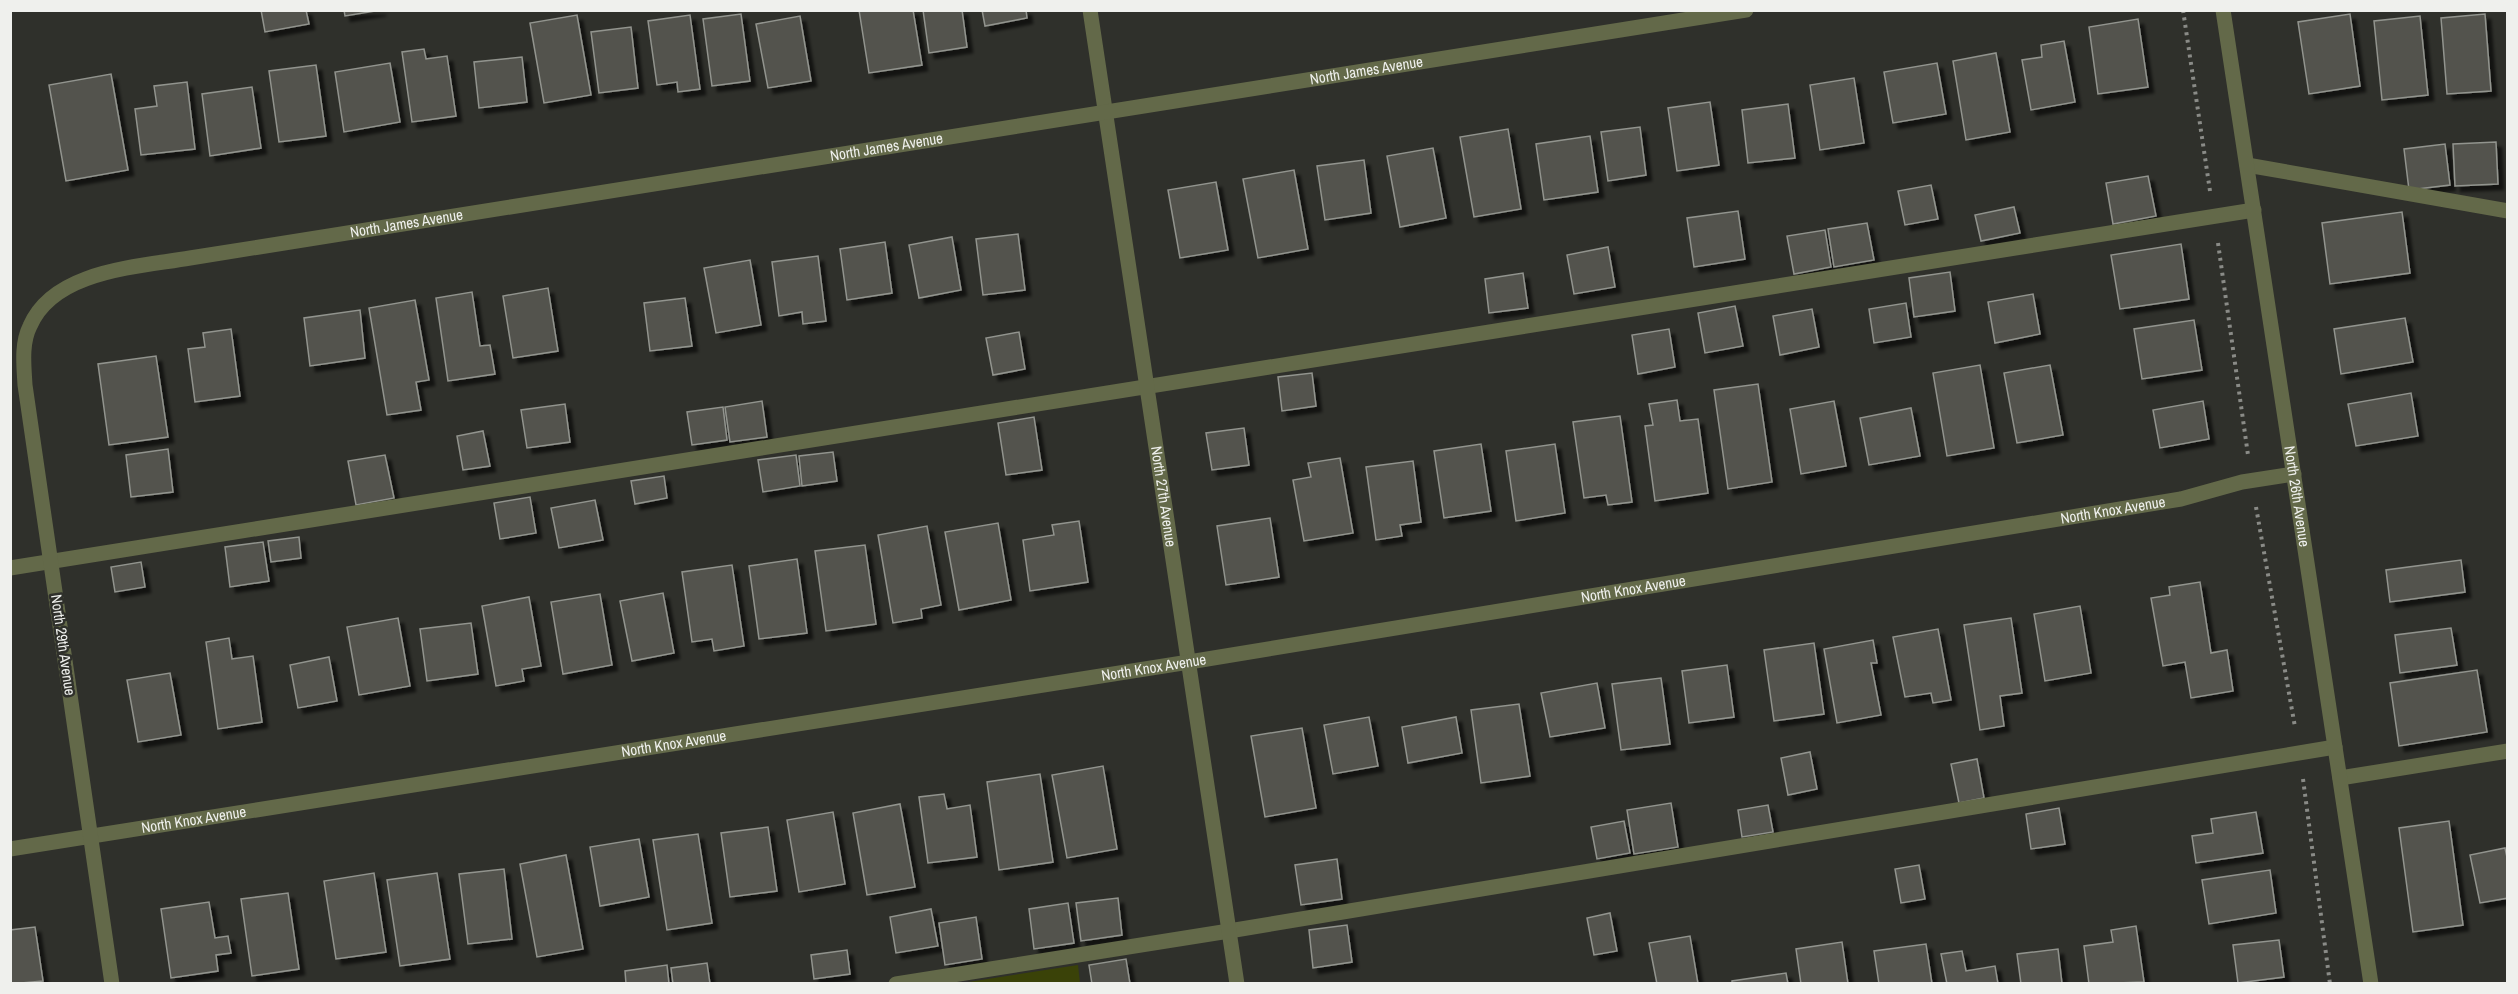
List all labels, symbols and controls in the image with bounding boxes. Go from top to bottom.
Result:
street label: North James Avenue [1308,51,1424,89]
street label: North James Avenue [828,127,944,166]
street label: North James Avenue [348,204,465,242]
street label: North 26th Avenue [2279,444,2315,548]
street label: North 27th Avenue [1146,445,1182,548]
street label: North Knox Avenue [2059,491,2167,529]
street label: North Knox Avenue [1579,570,1687,607]
street label: North 29th Avenue [46,593,81,697]
street label: North Knox Avenue [1100,648,1208,686]
street label: North Knox Avenue [620,725,728,762]
street label: North Knox Avenue [140,801,248,838]

